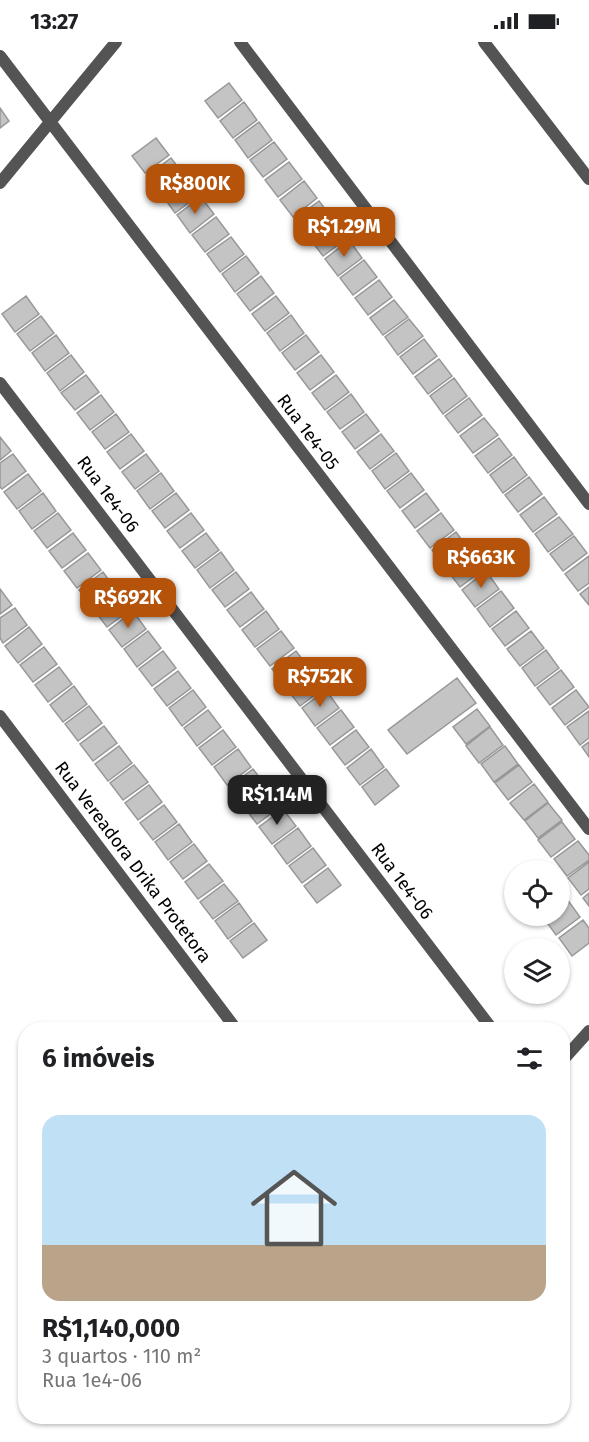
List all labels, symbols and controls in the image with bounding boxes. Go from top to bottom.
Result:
text: 13:27 [30,8,78,35]
pin: R$800K [146,164,244,215]
text: R$800K [160,171,230,195]
pin: R$1.29M [289,207,399,258]
text: R$1.29M [307,214,381,238]
street label: Rua 1e4-05 [272,390,344,474]
street label: Rua 1e4-06 [72,451,144,537]
pin: R$663K [432,538,530,589]
text: R$663K [447,545,515,569]
pin: R$692K [79,578,177,629]
text: R$692K [94,585,162,609]
pin: R$752K [271,657,369,708]
text: R$752K [287,664,353,688]
street label: Rua Vereadora Drika Protetora [50,757,216,967]
pin: R$1.14M [222,775,332,826]
text: R$1.14M [242,782,312,806]
street label: Rua 1e4-06 [366,838,438,924]
map controls [504,860,570,1004]
button: locate [504,860,570,926]
button: layers [504,938,570,1004]
icon: filters [513,1042,546,1075]
text: 6 imóveis [42,1043,154,1074]
icon: home [240,1154,348,1262]
text: R$1,140,000 [42,1313,180,1344]
text: 3 quartos · 110 m² [42,1344,201,1368]
text: Rua 1e4-06 [42,1368,142,1392]

